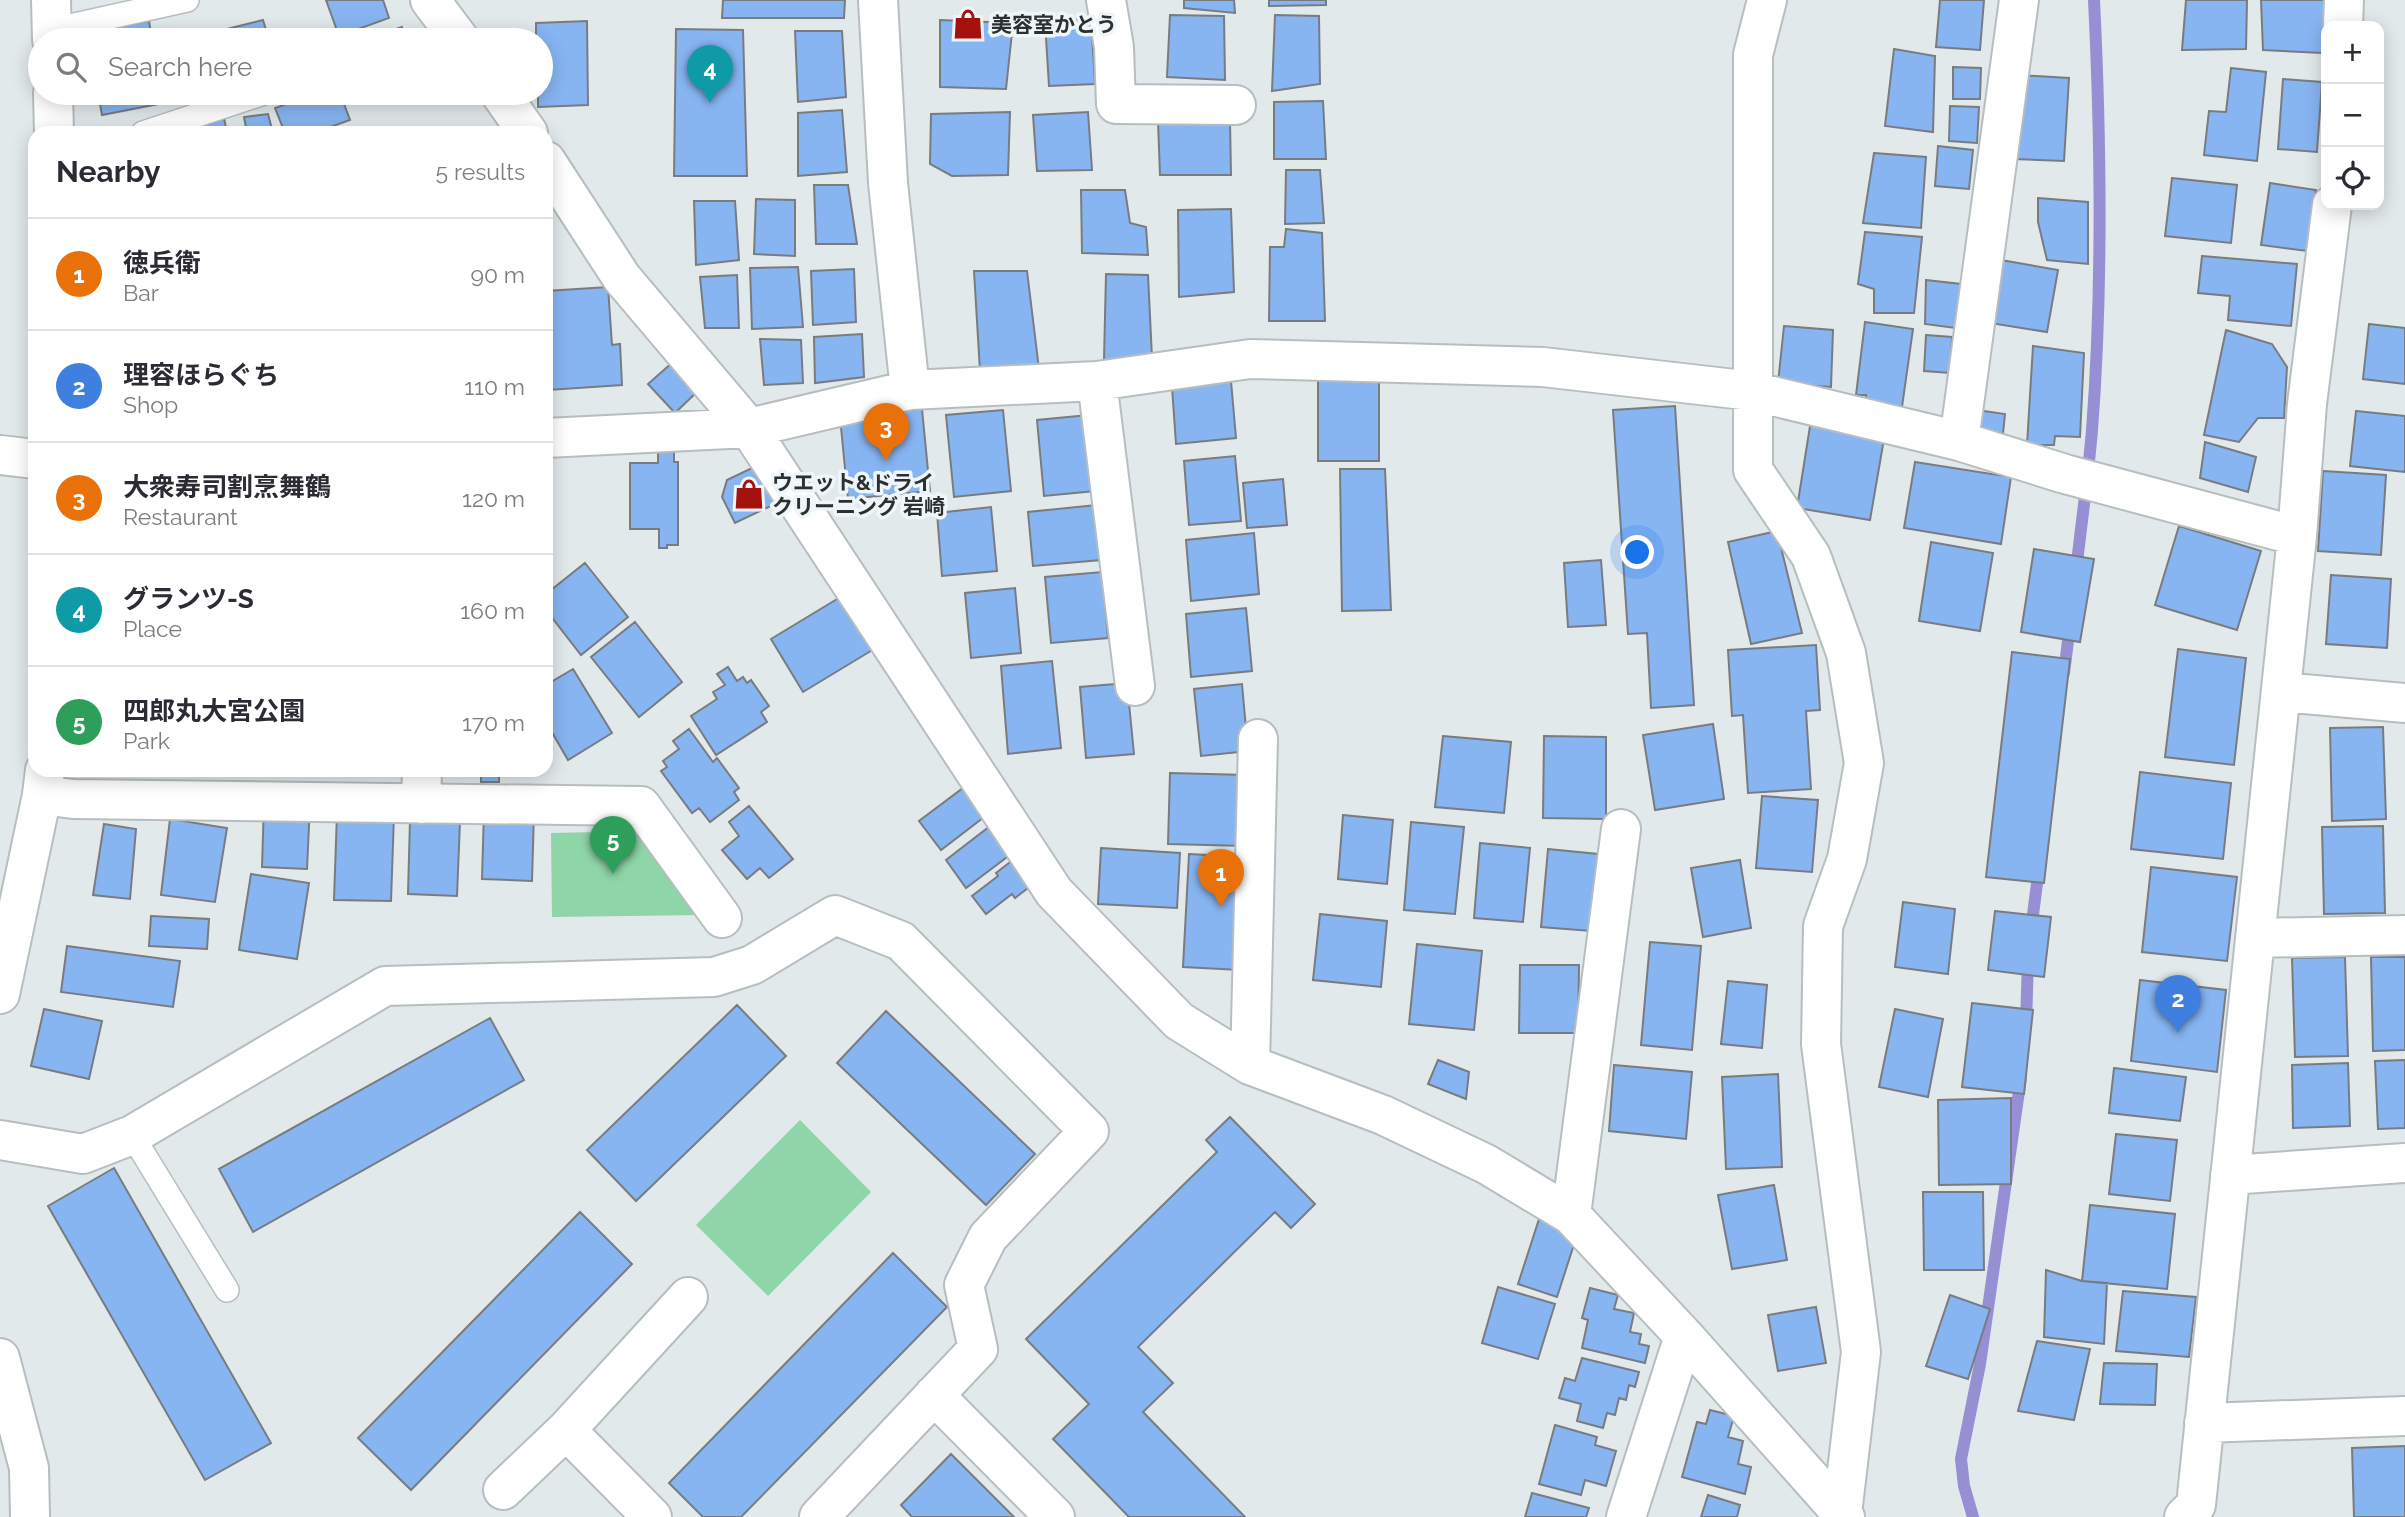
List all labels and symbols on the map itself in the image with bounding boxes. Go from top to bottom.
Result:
shop icon: 美容室かとう [951,7,985,41]
place label: 美容室かとう [991,12,1117,37]
pin: 4 [687,45,733,103]
pin: 3 [863,403,909,461]
place label: ウエット&ドライ クリーニング 岩崎 [772,470,945,519]
shop icon: ウエット&ドライ クリーニング 岩崎 [732,477,766,511]
your location [1620,535,1654,569]
pin: 5 [590,816,636,874]
pin: 1 [1198,849,1244,907]
pin: 2 [2155,975,2201,1033]

